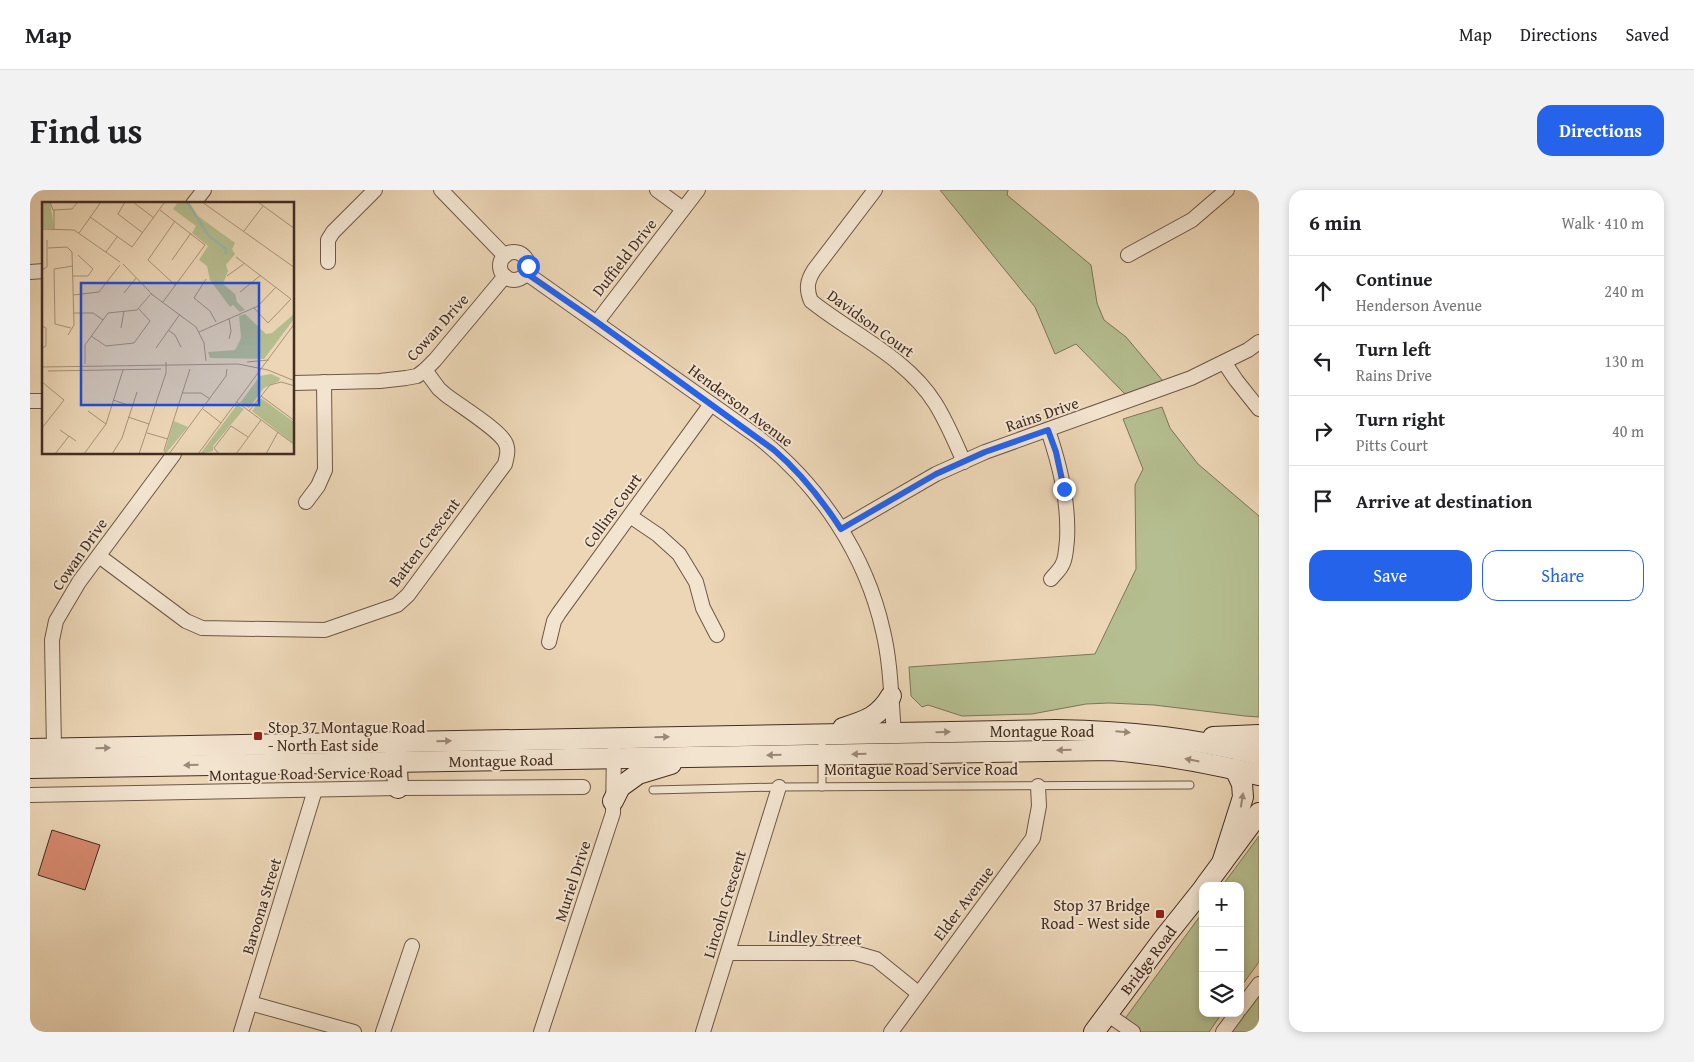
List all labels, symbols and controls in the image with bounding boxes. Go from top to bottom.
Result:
text: Map [25,17,72,52]
text: Map [1459,21,1492,48]
text: Directions [1520,21,1597,48]
text: Saved [1625,21,1669,48]
text: Find us [30,105,143,156]
button: Directions [1537,105,1664,156]
inset map [42,202,295,455]
text: 6 min [1309,207,1361,238]
text: Walk · 410 m [1561,211,1644,235]
street label: Duffield Drive [586,213,662,301]
route start [517,255,540,278]
text: Continue [1356,265,1433,293]
icon: ahead [1309,277,1337,305]
text: 240 m [1604,279,1644,303]
street label: Davidson Court [822,283,920,363]
street label: Cowan Drive [400,288,474,366]
text: Henderson Avenue [1356,293,1482,317]
text: Turn left [1356,335,1431,363]
icon: left [1309,347,1337,375]
text: 130 m [1604,349,1644,373]
street label: Henderson Avenue [683,358,799,452]
text: Rains Drive [1356,363,1432,387]
street label: Rains Drive [1002,390,1082,438]
text: Turn right [1356,405,1445,433]
icon: right [1309,417,1337,445]
text: 40 m [1612,419,1644,443]
text: Pitts Court [1356,433,1428,457]
street label: Collins Court [577,467,647,552]
route end [1053,478,1076,501]
icon: arrive [1309,487,1337,515]
text: Arrive at destination [1356,487,1532,515]
street label: Batten Crescent [382,492,466,592]
street label: Cowan Drive [45,513,113,595]
button: Save [1309,550,1472,601]
button: Share [1482,550,1644,601]
place label: Stop 37 Montague Road - North East side [268,715,426,757]
street label: Montague Road [990,719,1095,743]
one-way arrow [935,728,951,736]
one-way arrow [1115,728,1131,736]
marker: Stop 37 Montague Road - North East side [252,730,264,742]
one-way arrow [655,733,671,741]
one-way arrow [436,737,452,745]
one-way arrow [95,743,111,751]
one-way arrow [1056,746,1072,754]
street label: Montague Road [448,747,554,773]
one-way arrow [851,750,867,758]
one-way arrow [766,751,782,759]
one-way arrow [1184,756,1199,764]
street label: Montague Road Service Road [824,757,1019,781]
street label: Montague Road Service Road [209,759,404,787]
one-way arrow [182,761,198,769]
one-way arrow [1238,791,1246,807]
street label: Muriel Drive [548,837,596,925]
street label: Lincoln Crescent [696,847,752,961]
street label: Baroona Street [235,854,287,957]
street label: Elder Avenue [927,861,999,945]
map controls [1199,882,1244,1017]
button: + [1199,882,1244,927]
place label: Stop 37 Bridge Road - West side [1041,893,1150,935]
marker: Stop 37 Bridge Road - West side [1154,908,1166,920]
street label: Bridge Road [1114,920,1182,1000]
street label: Lindley Street [768,923,863,951]
button: − [1199,927,1244,972]
button: layers [1199,972,1244,1017]

